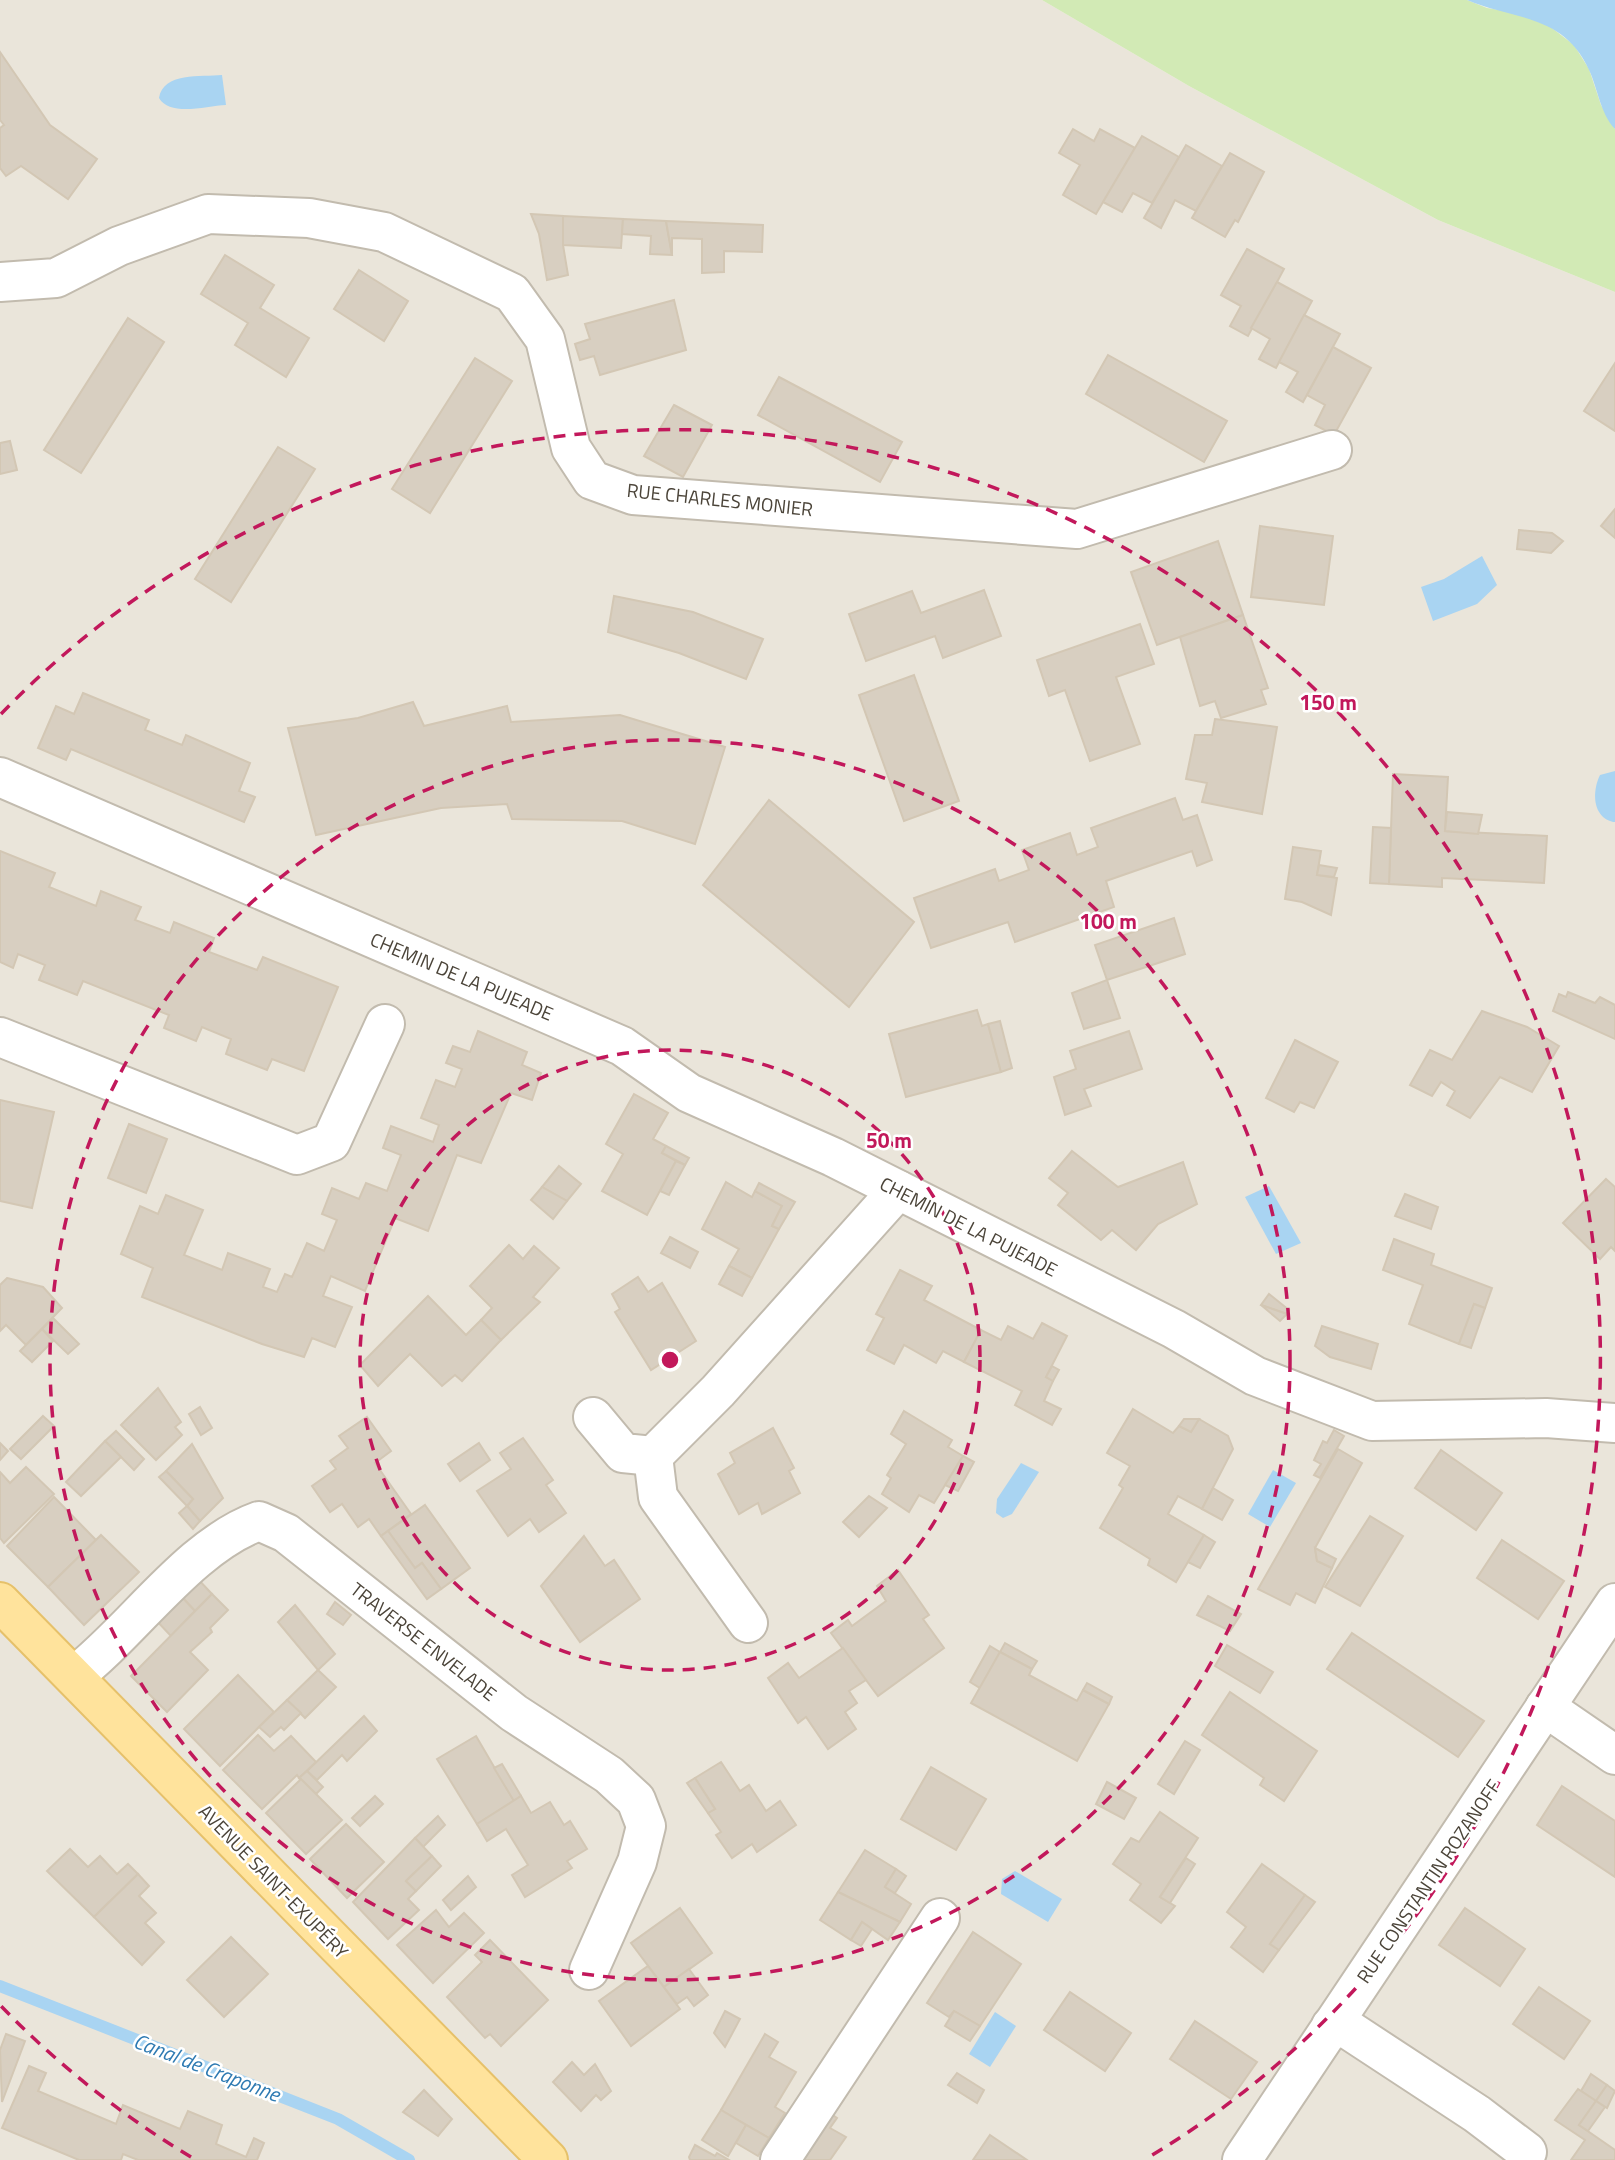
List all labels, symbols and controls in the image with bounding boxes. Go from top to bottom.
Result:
street label: RUE CHARLES MONIER [625,475,815,523]
text: 150 m [1299,686,1357,718]
text: 100 m [1079,905,1137,937]
street label: CHEMIN DE LA PUJEADE [366,924,558,1028]
text: 50 m [866,1124,912,1156]
street label: CHEMIN DE LA PUJEADE [875,1169,1063,1283]
centre of rings [658,1348,682,1372]
street label: TRAVERSE ENVELADE [345,1575,503,1707]
street label: RUE CONSTANTIN ROZANOFF [1349,1773,1507,1989]
street label: AVENUE SAINT-EXUPÉRY [192,1797,356,1965]
water label: Canal de Craponne [129,2024,286,2110]

